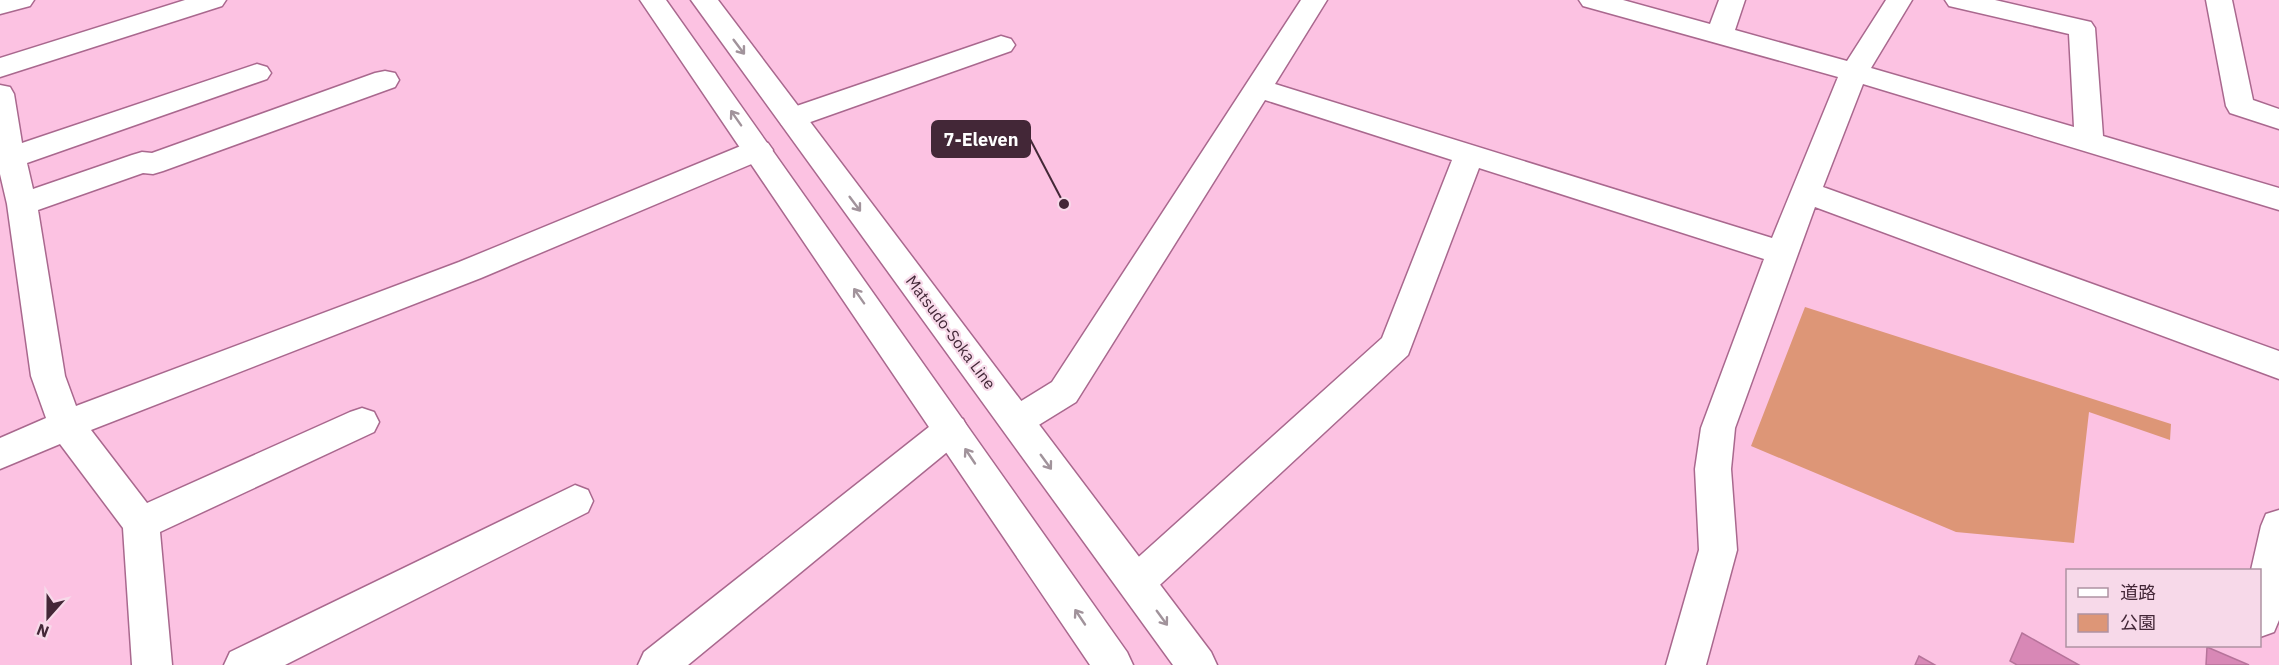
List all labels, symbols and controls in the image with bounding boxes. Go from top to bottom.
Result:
one-way arrow [733,39,746,55]
one-way arrow [729,111,742,127]
callout: 7-Eleven [932,121,1030,157]
text: 7-Eleven [944,128,1018,151]
one-way arrow [849,195,862,211]
street label: Matsudo-Soka Line [902,271,1000,393]
one-way arrow [853,288,865,304]
one-way arrow [964,448,976,465]
one-way arrow [1040,453,1052,469]
legend [2066,569,2261,647]
text: 道路 [2120,581,2156,604]
north arrow [18,587,78,647]
one-way arrow [1074,609,1086,625]
one-way arrow [1156,610,1168,626]
text: 公園 [2120,611,2156,634]
text: N [34,620,52,642]

